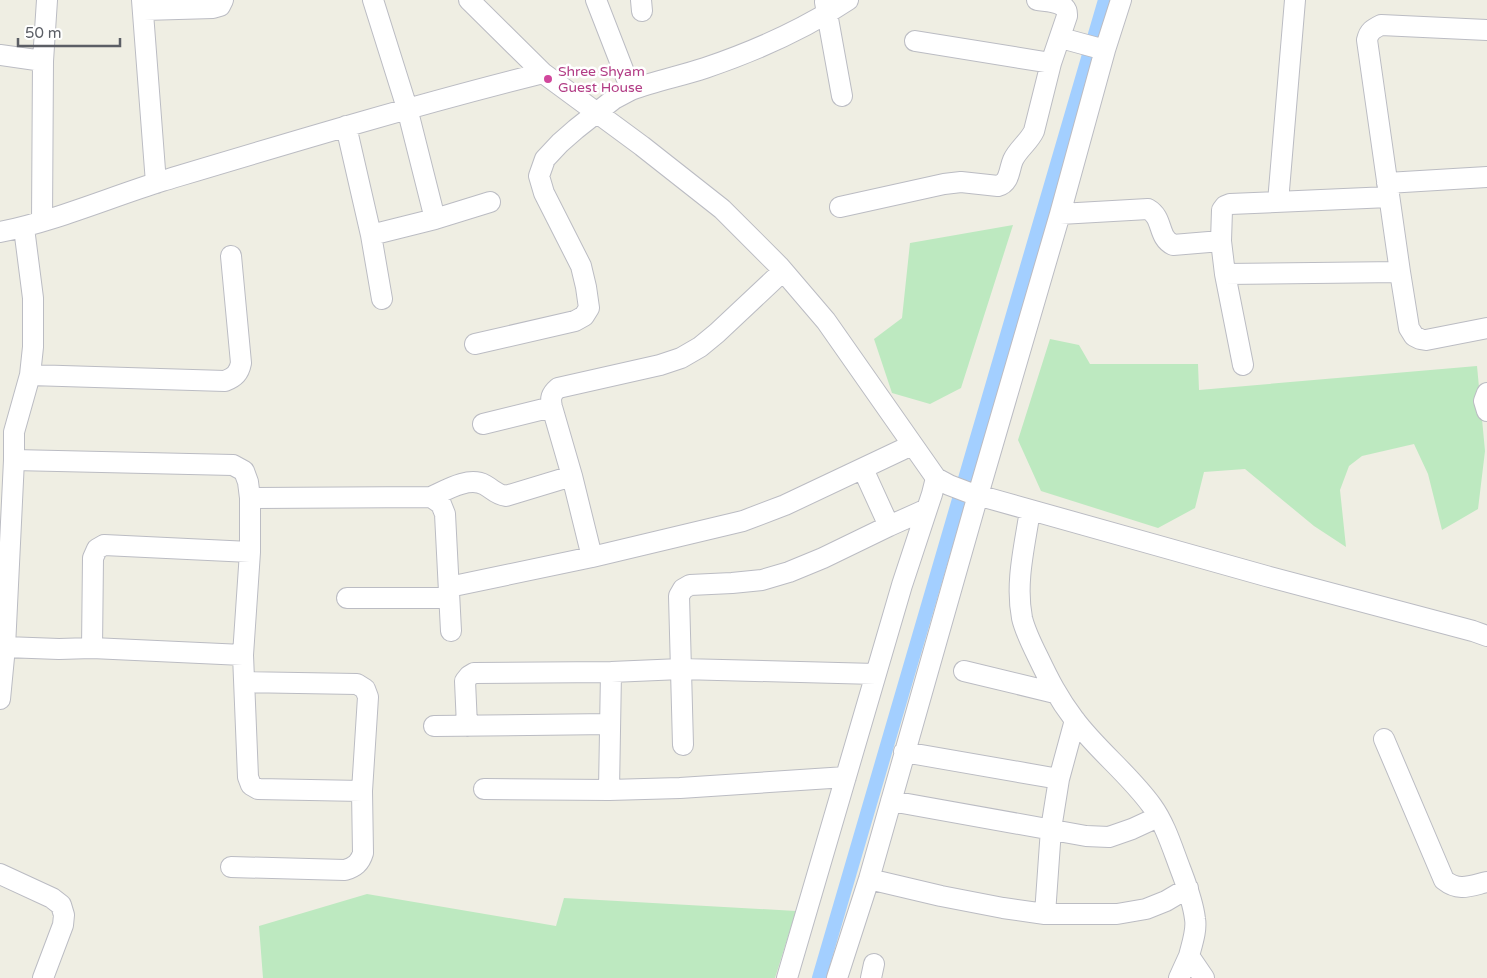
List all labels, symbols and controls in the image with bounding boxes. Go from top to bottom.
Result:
scale bar [18,15,120,47]
text: 50 m [25,24,62,42]
place label: Shree Shyam Guest House [558,63,645,96]
marker: Shree Shyam Guest House [542,73,554,85]

